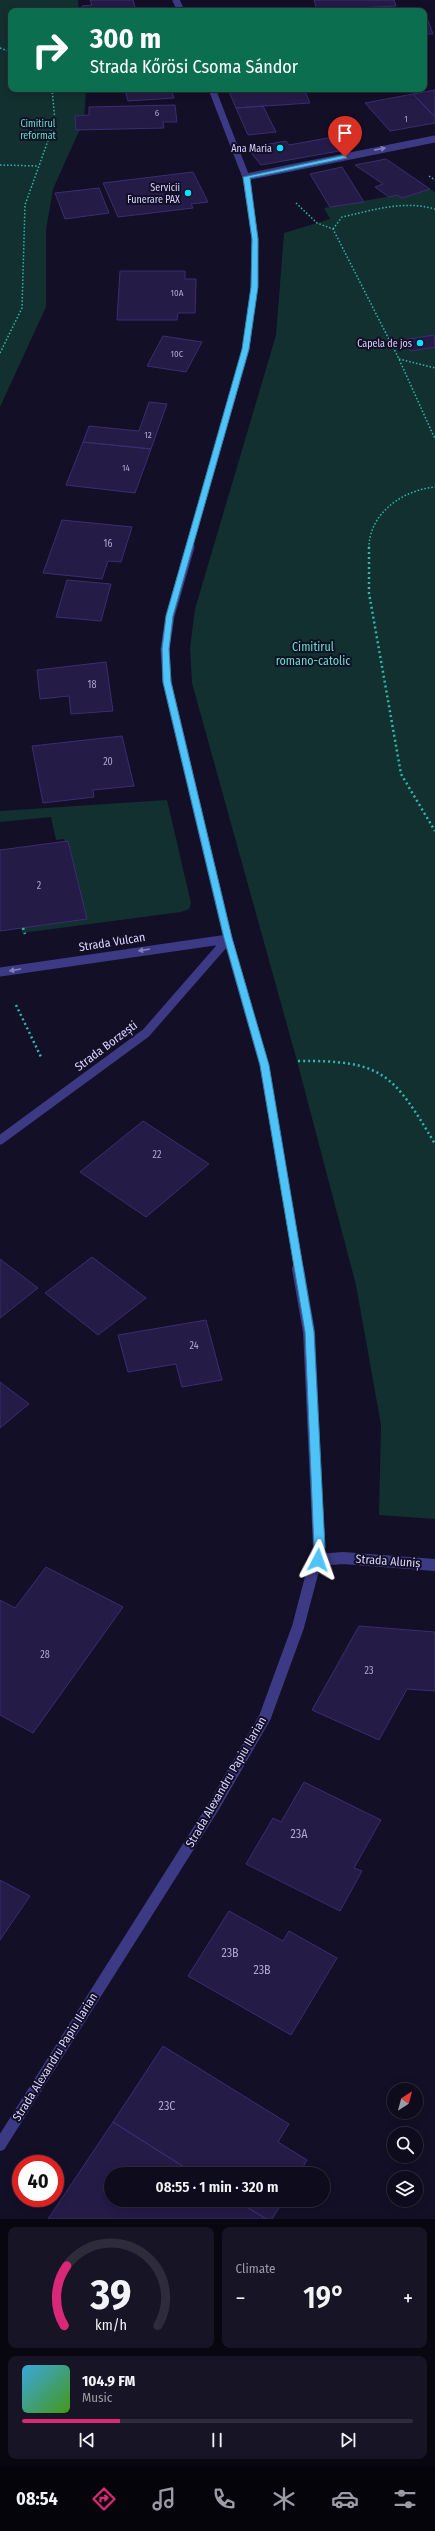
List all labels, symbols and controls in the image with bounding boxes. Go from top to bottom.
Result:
text: 300 m [90,22,161,55]
icon: right [24,24,76,76]
text: Strada Kőrösi Csoma Sándor [90,56,298,78]
house number: 6 [155,108,160,118]
house number: 1 [404,114,408,124]
pin [328,116,362,157]
park label: Cimitirul reformat [20,118,57,142]
icon: arrive [334,122,356,144]
place label: Ana Maria [231,143,272,155]
marker: Ana Maria [275,143,285,153]
one-way arrow [374,146,387,152]
place label: Servicii Funerare PAX [127,182,180,206]
marker: Servicii Funerare PAX [183,188,193,198]
house number: 10A [171,288,184,298]
place label: Capela de jos [357,338,412,350]
marker: Capela de jos [415,338,425,348]
house number: 10C [171,349,184,359]
house number: 12 [144,430,152,440]
house number: 14 [122,463,131,473]
house number: 16 [104,538,112,550]
park label: Cimitirul romano-catolic [276,640,350,668]
house number: 18 [88,679,96,691]
house number: 20 [103,756,113,768]
house number: 2 [37,880,42,892]
street label: Strada Vulcan [78,930,146,954]
one-way arrow [138,947,150,953]
one-way arrow [9,967,21,973]
street label: Strada Borzești [72,1018,140,1075]
house number: 22 [153,1149,162,1161]
house number: 24 [189,1340,199,1352]
position arrow [297,1539,339,1581]
street label: Strada Aluniș [355,1552,421,1571]
house number: 28 [40,1649,50,1661]
house number: 23 [365,1665,374,1677]
street label: Strada Alexandru Papiu Ilarian [183,1714,269,1850]
house number: 23A [291,1827,308,1841]
house number: 23B [221,1946,239,1960]
house number: 23B [253,1963,271,1977]
street label: Strada Alexandru Papiu Ilarian [10,1990,100,2124]
north arrow [387,2083,423,2119]
map controls [387,2083,423,2207]
house number: 23C [159,2099,175,2113]
button: search [387,2127,423,2163]
speed limit sign: 40 [12,2155,64,2207]
button: layers [387,2171,423,2207]
text: 08:55 · 1 min · 320 m [156,2178,278,2196]
text: Climate [236,2261,276,2276]
text: 39 [89,2269,131,2319]
text: 19° [303,2280,345,2316]
text: − [236,2285,245,2312]
text: + [403,2285,413,2312]
text: km/h [95,2316,127,2333]
text: 104.9 FM [82,2372,135,2390]
text: Music [82,2390,112,2405]
icon: previous [76,2429,98,2451]
icon: pause [206,2429,228,2451]
icon: next [337,2429,359,2451]
icon: directions [90,2485,118,2513]
icon: music [150,2485,178,2513]
icon: phone [210,2485,238,2513]
icon: climate [270,2485,298,2513]
icon: car [331,2485,359,2513]
icon: filters [391,2485,419,2513]
text: 08:54 [16,2488,58,2510]

